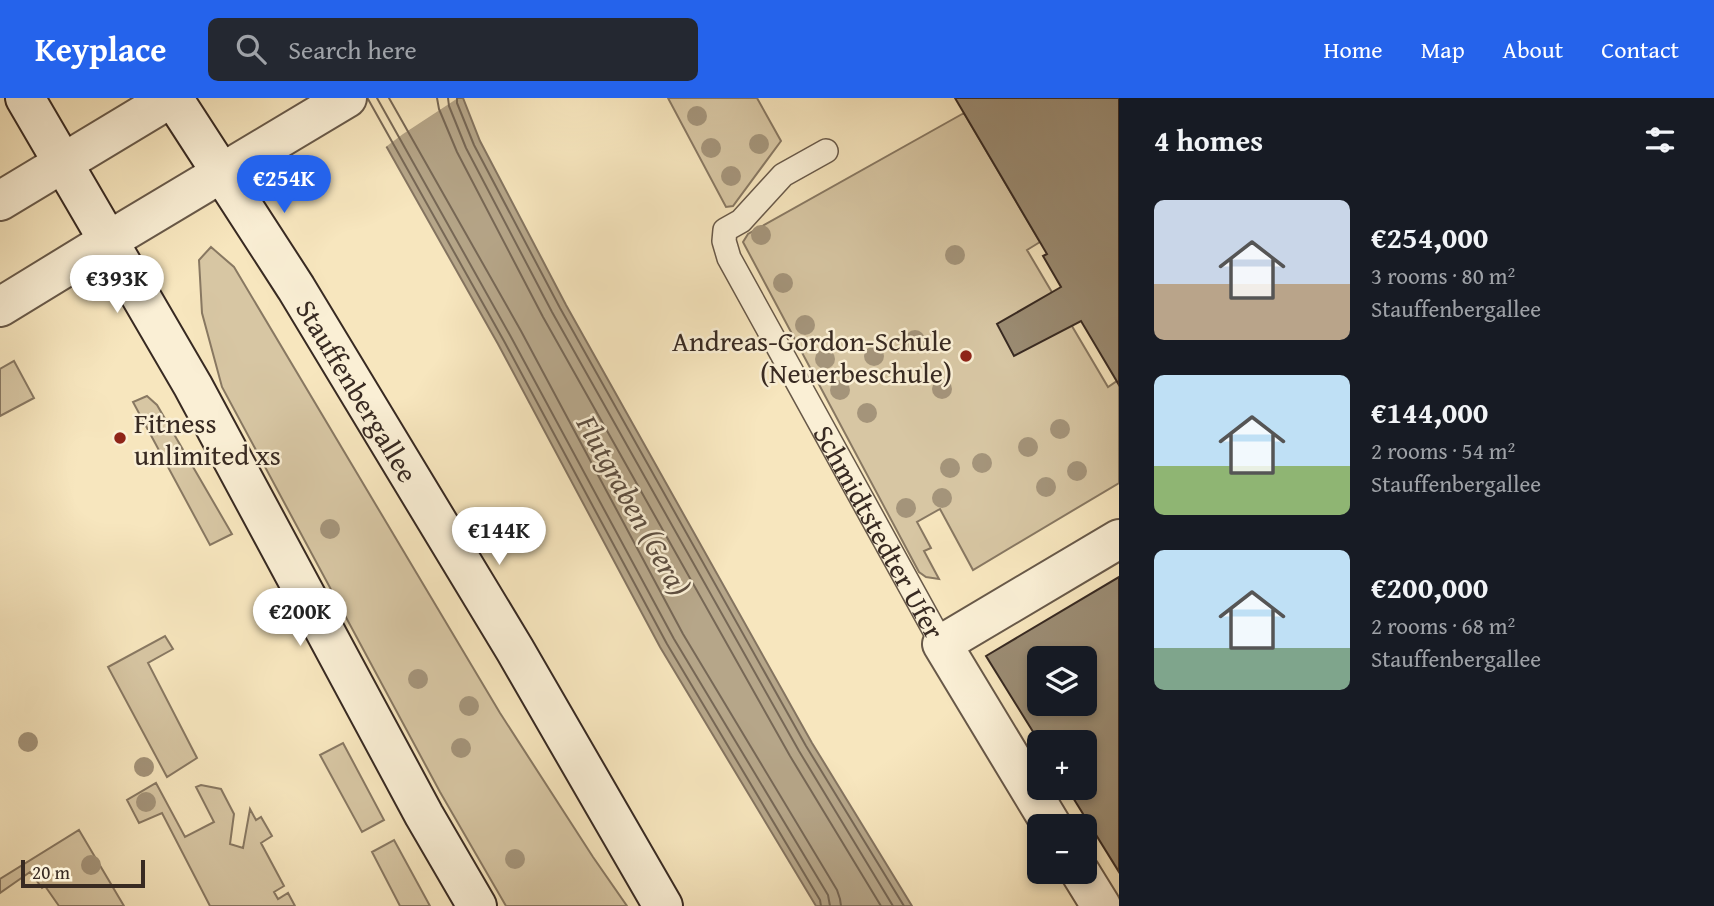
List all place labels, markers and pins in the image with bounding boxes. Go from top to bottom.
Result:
pin: €254K [235,156,333,215]
pin: €393K [68,256,166,315]
place label: Andreas-Gordon-Schule (Neuerbeschule) [672,320,952,393]
marker: Andreas-Gordon-Schule (Neuerbeschule) [958,348,974,364]
place label: Fitness unlimited xs [134,402,281,475]
marker: Fitness unlimited xs [112,430,128,446]
pin: €144K [450,508,548,567]
pin: €200K [251,588,349,648]

